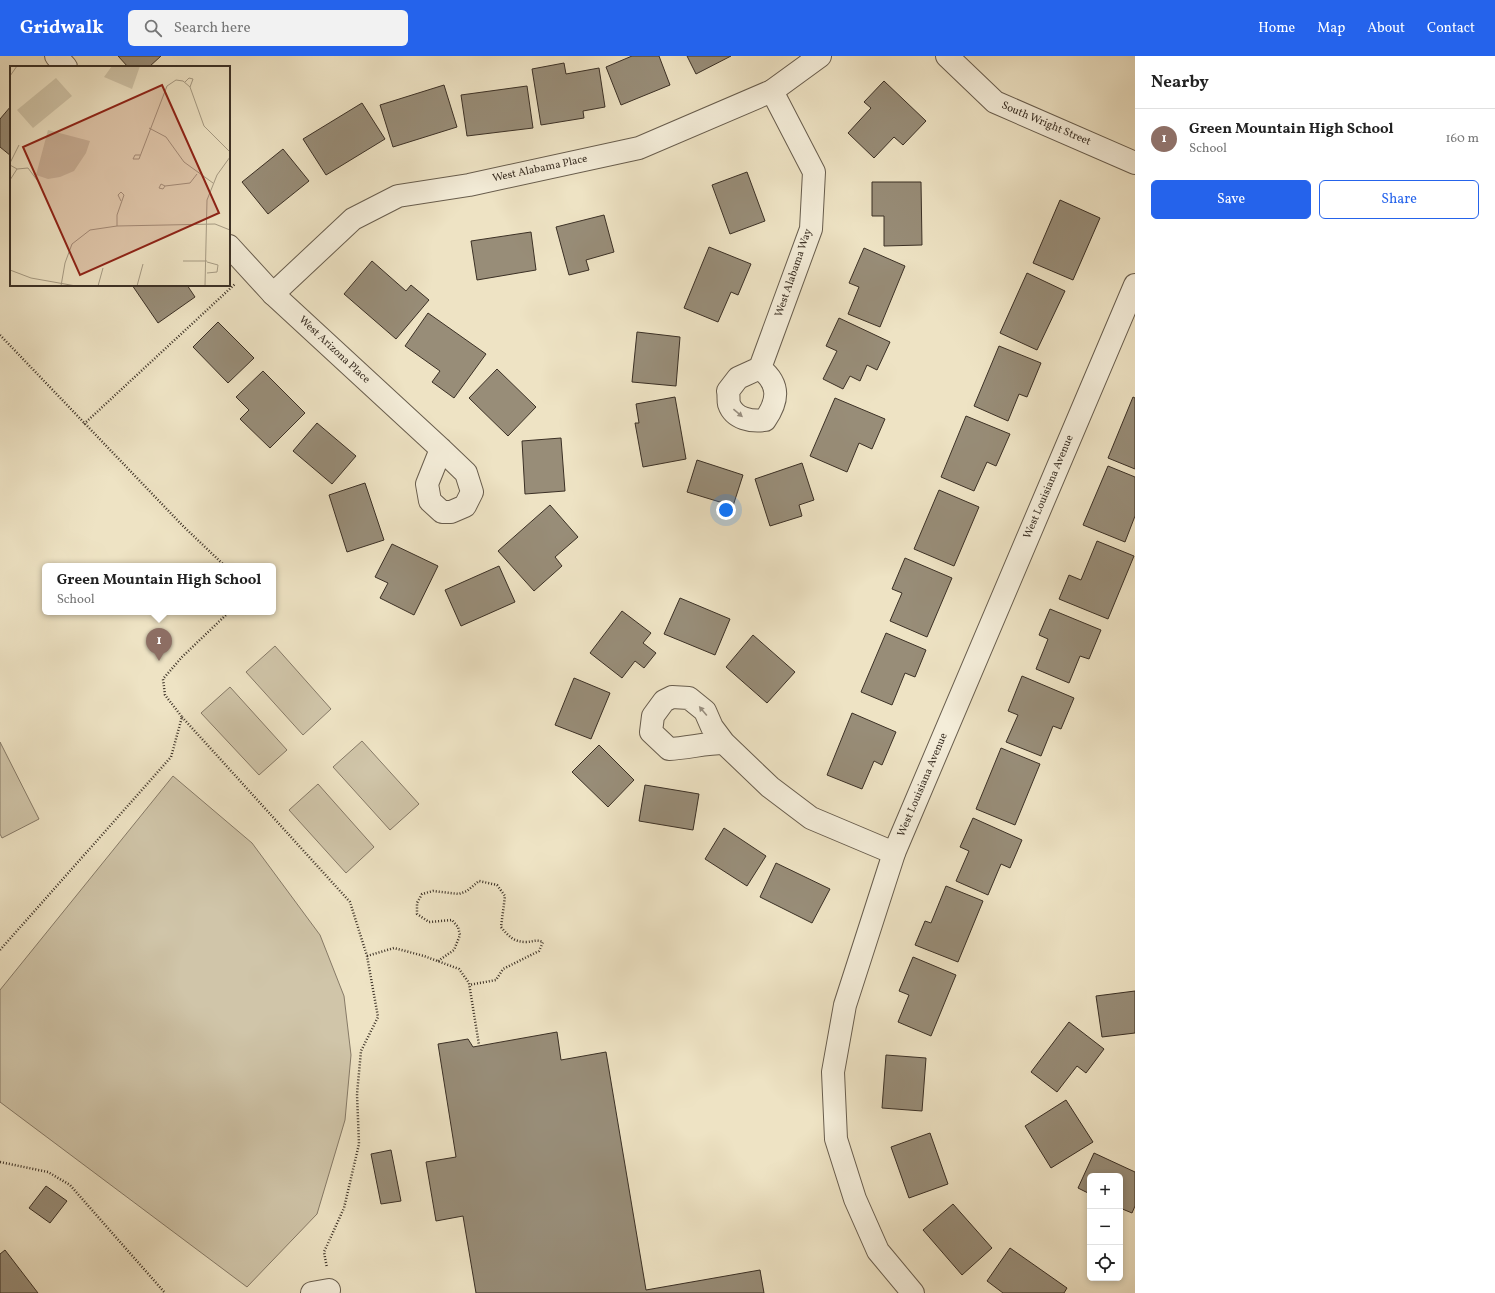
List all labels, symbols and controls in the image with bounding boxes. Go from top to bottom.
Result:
search box [128,10,408,46]
text: Gridwalk [20,15,104,41]
icon: search [142,17,164,39]
text: Search here [174,18,251,39]
text: Home [1258,19,1295,38]
text: Map [1317,19,1345,38]
text: About [1367,19,1405,38]
text: Contact [1427,19,1475,38]
inset map [10,66,230,286]
text: Nearby [1151,71,1209,94]
street label: South Wright Street [999,98,1093,150]
text: Green Mountain High School [1189,119,1394,140]
text: 1 [1161,130,1167,148]
text: 160 m [1445,130,1479,148]
text: School [1189,140,1227,158]
street label: West Alabama Place [491,152,589,186]
button: Save [1151,180,1311,219]
button: Share [1319,180,1479,219]
street label: West Alabama Way [772,227,816,319]
street label: West Arizona Place [295,313,373,387]
one-way arrow [733,409,743,418]
street label: West Louisiana Avenue [1020,433,1078,541]
your location [716,500,736,520]
popup [42,563,276,615]
text: Green Mountain High School [57,570,261,591]
text: School [57,591,95,609]
pin: 1 [146,628,172,661]
one-way arrow [698,706,707,716]
street label: West Louisiana Avenue [894,731,952,839]
map controls [1087,1173,1123,1281]
button: + [1087,1173,1123,1209]
button: − [1087,1209,1123,1245]
button: locate [1087,1245,1123,1281]

